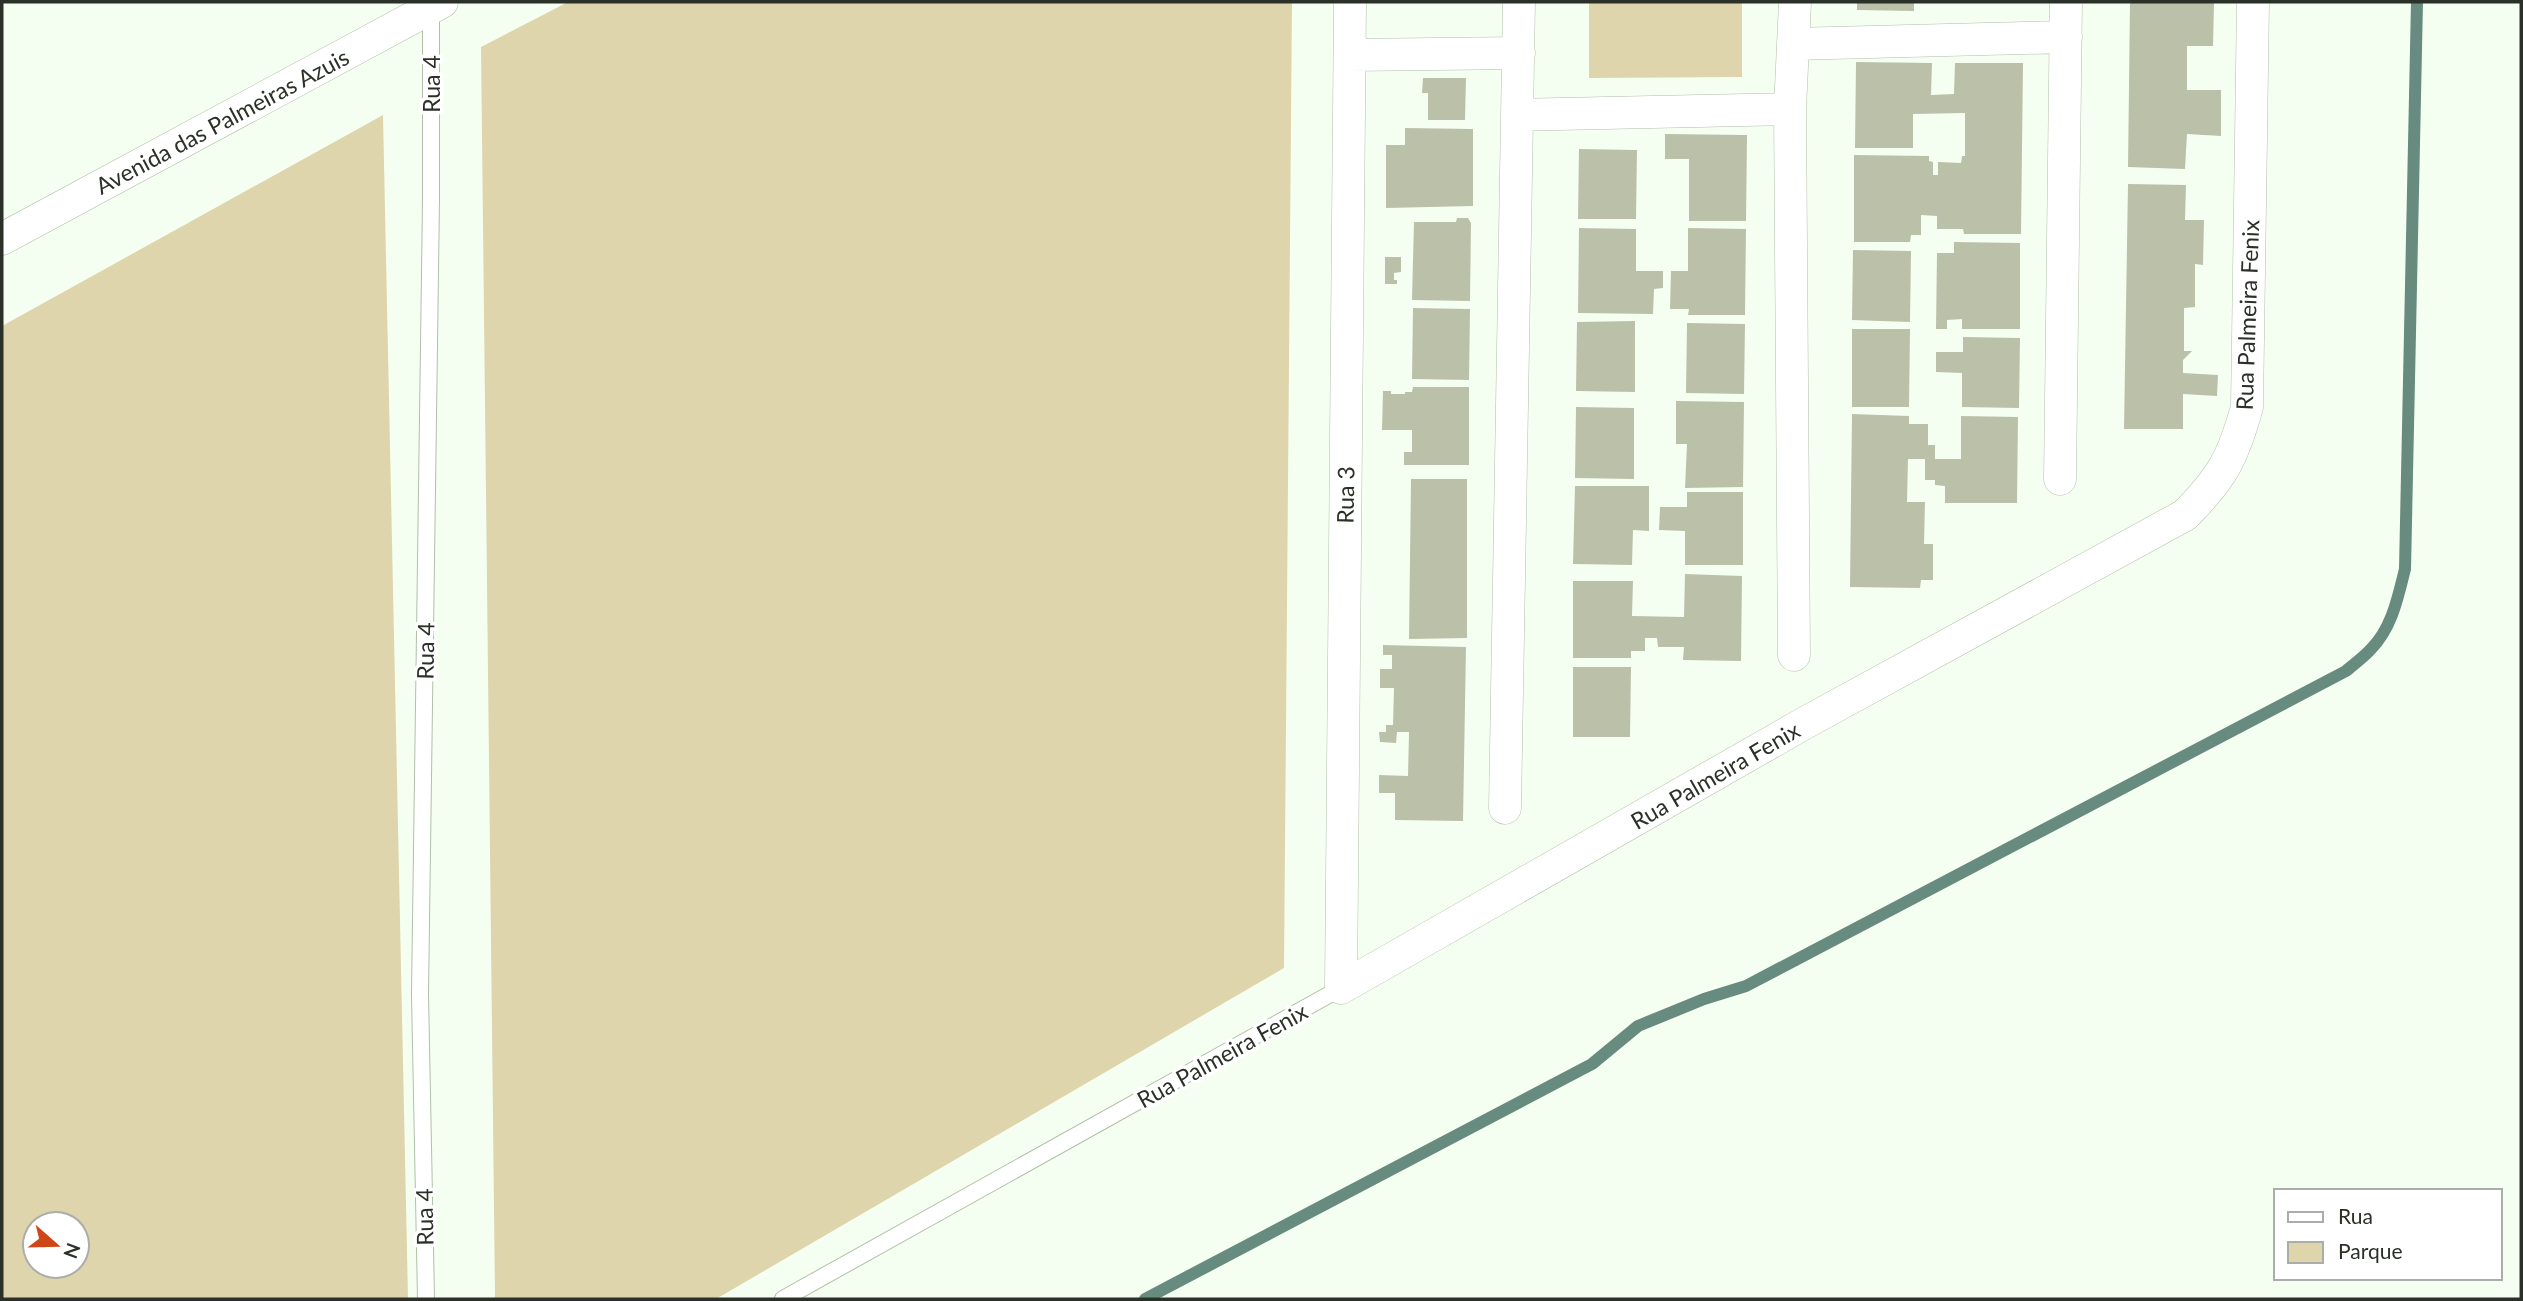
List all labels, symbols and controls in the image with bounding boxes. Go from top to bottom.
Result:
street label: Avenida das Palmeiras Azuis [91,42,353,200]
street label: Rua 4 [417,55,445,113]
street label: Rua Palmeira Fenix [2230,219,2264,411]
street label: Rua 3 [1331,466,1359,524]
street label: Rua 4 [411,622,439,680]
street label: Rua Palmeira Fenix [1626,715,1805,835]
street label: Rua Palmeira Fenix [1132,996,1313,1113]
street label: Rua 4 [410,1188,438,1246]
legend [2274,1189,2502,1280]
text: Rua [2338,1203,2373,1228]
north arrow [21,1210,91,1280]
text: Parque [2338,1238,2403,1263]
text: N [59,1240,86,1262]

